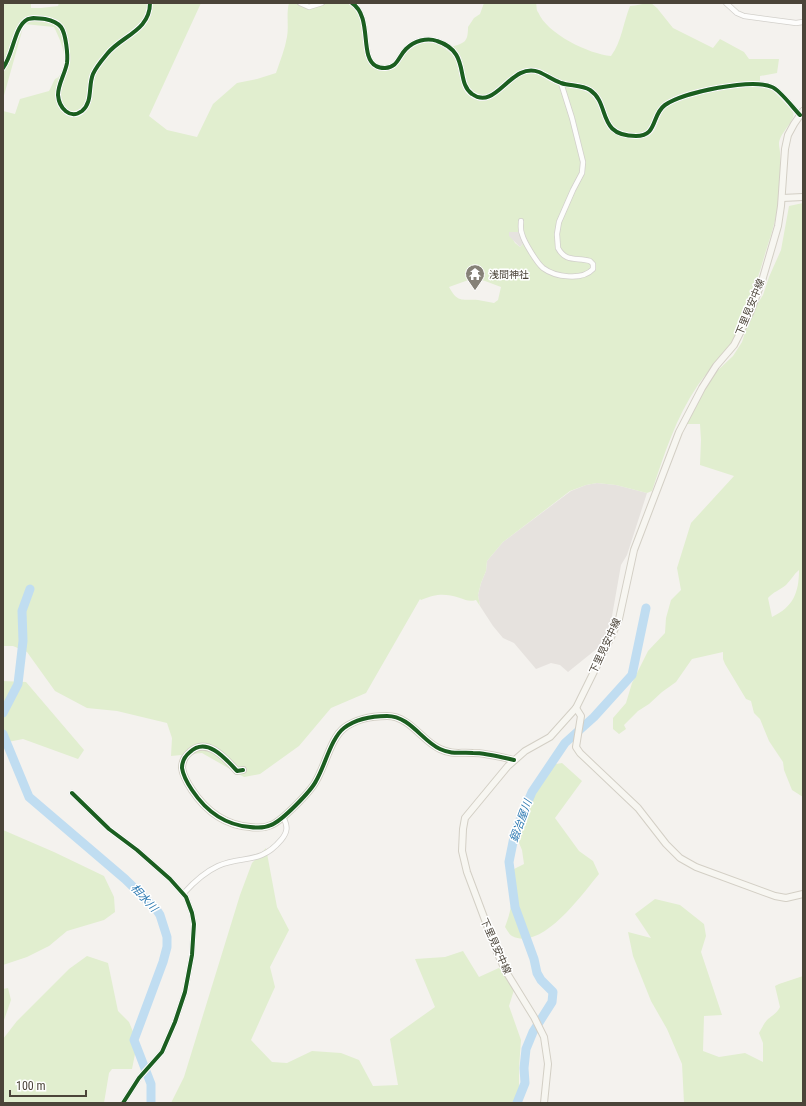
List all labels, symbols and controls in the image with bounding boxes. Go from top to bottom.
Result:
temple icon: 浅間神社 [464,263,486,291]
place label: 浅間神社 [489,269,529,280]
street label: 下里見安中線 [734,277,766,337]
street label: 下里見安中線 [587,616,623,676]
water label: 鍛冶屋川 [507,797,535,844]
water label: 相水川 [128,881,161,915]
street label: 下里見安中線 [479,916,513,976]
scale bar [10,1072,86,1098]
text: 100 m [16,1079,46,1093]

